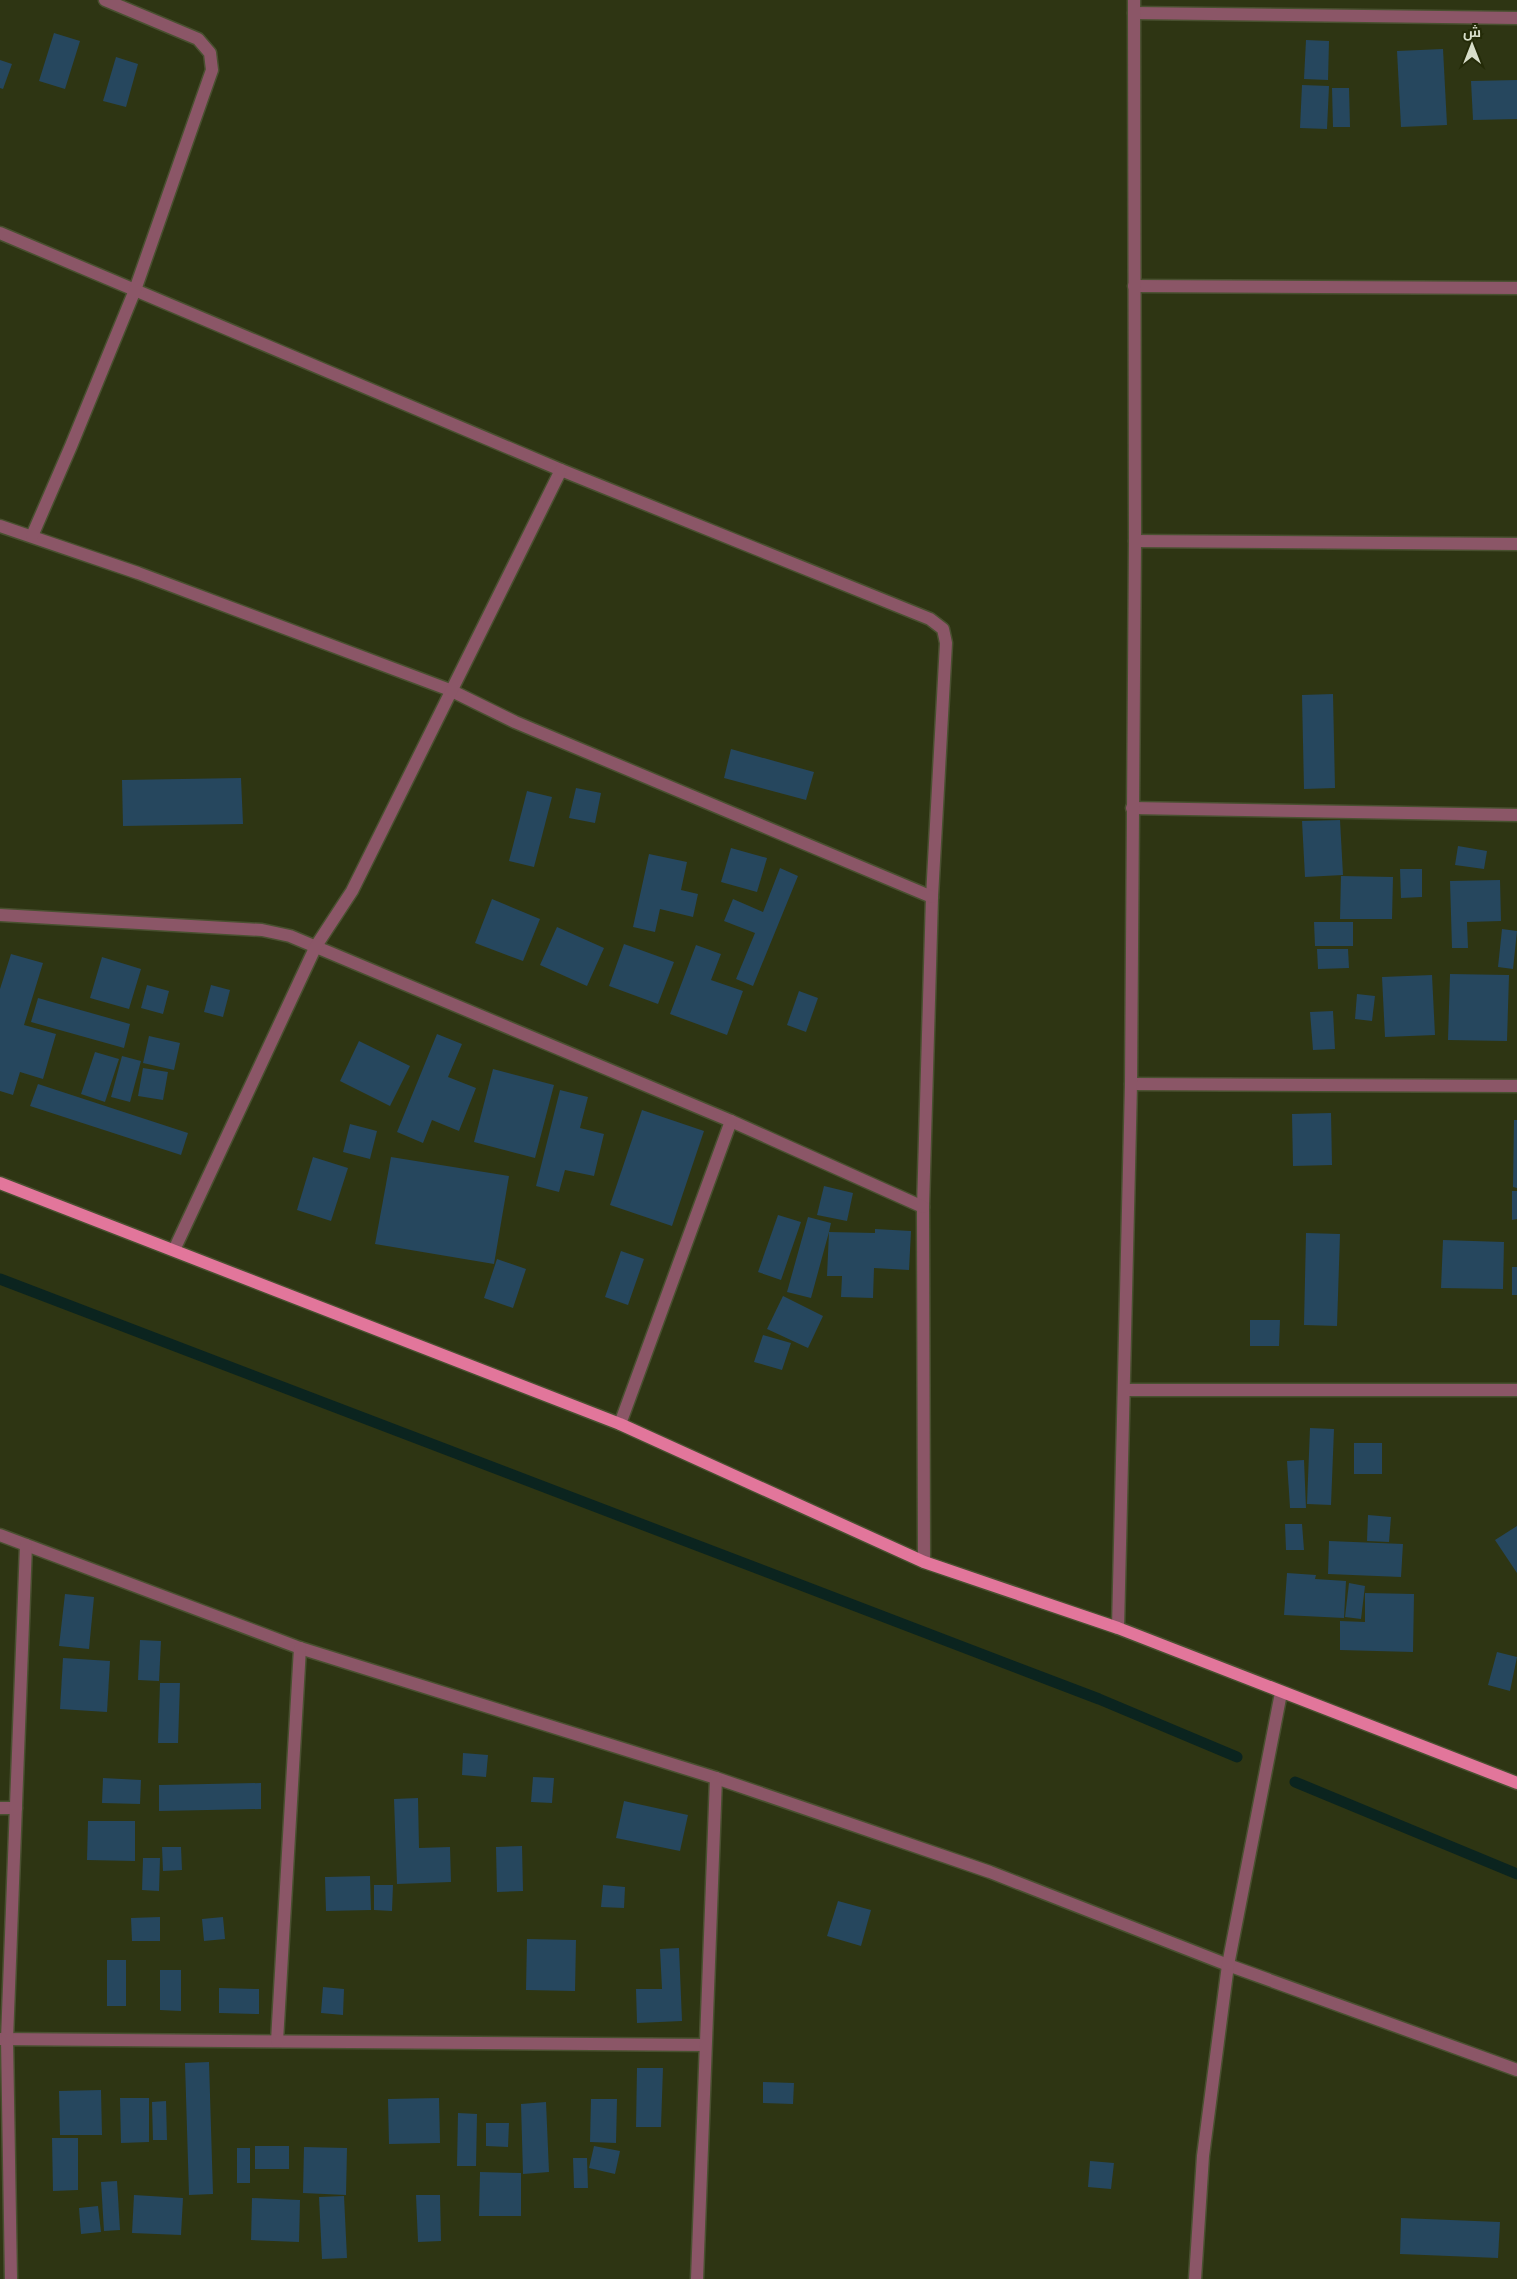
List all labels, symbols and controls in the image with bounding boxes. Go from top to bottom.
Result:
north arrow [1447,20,1497,70]
text: ش [1463,24,1481,41]

